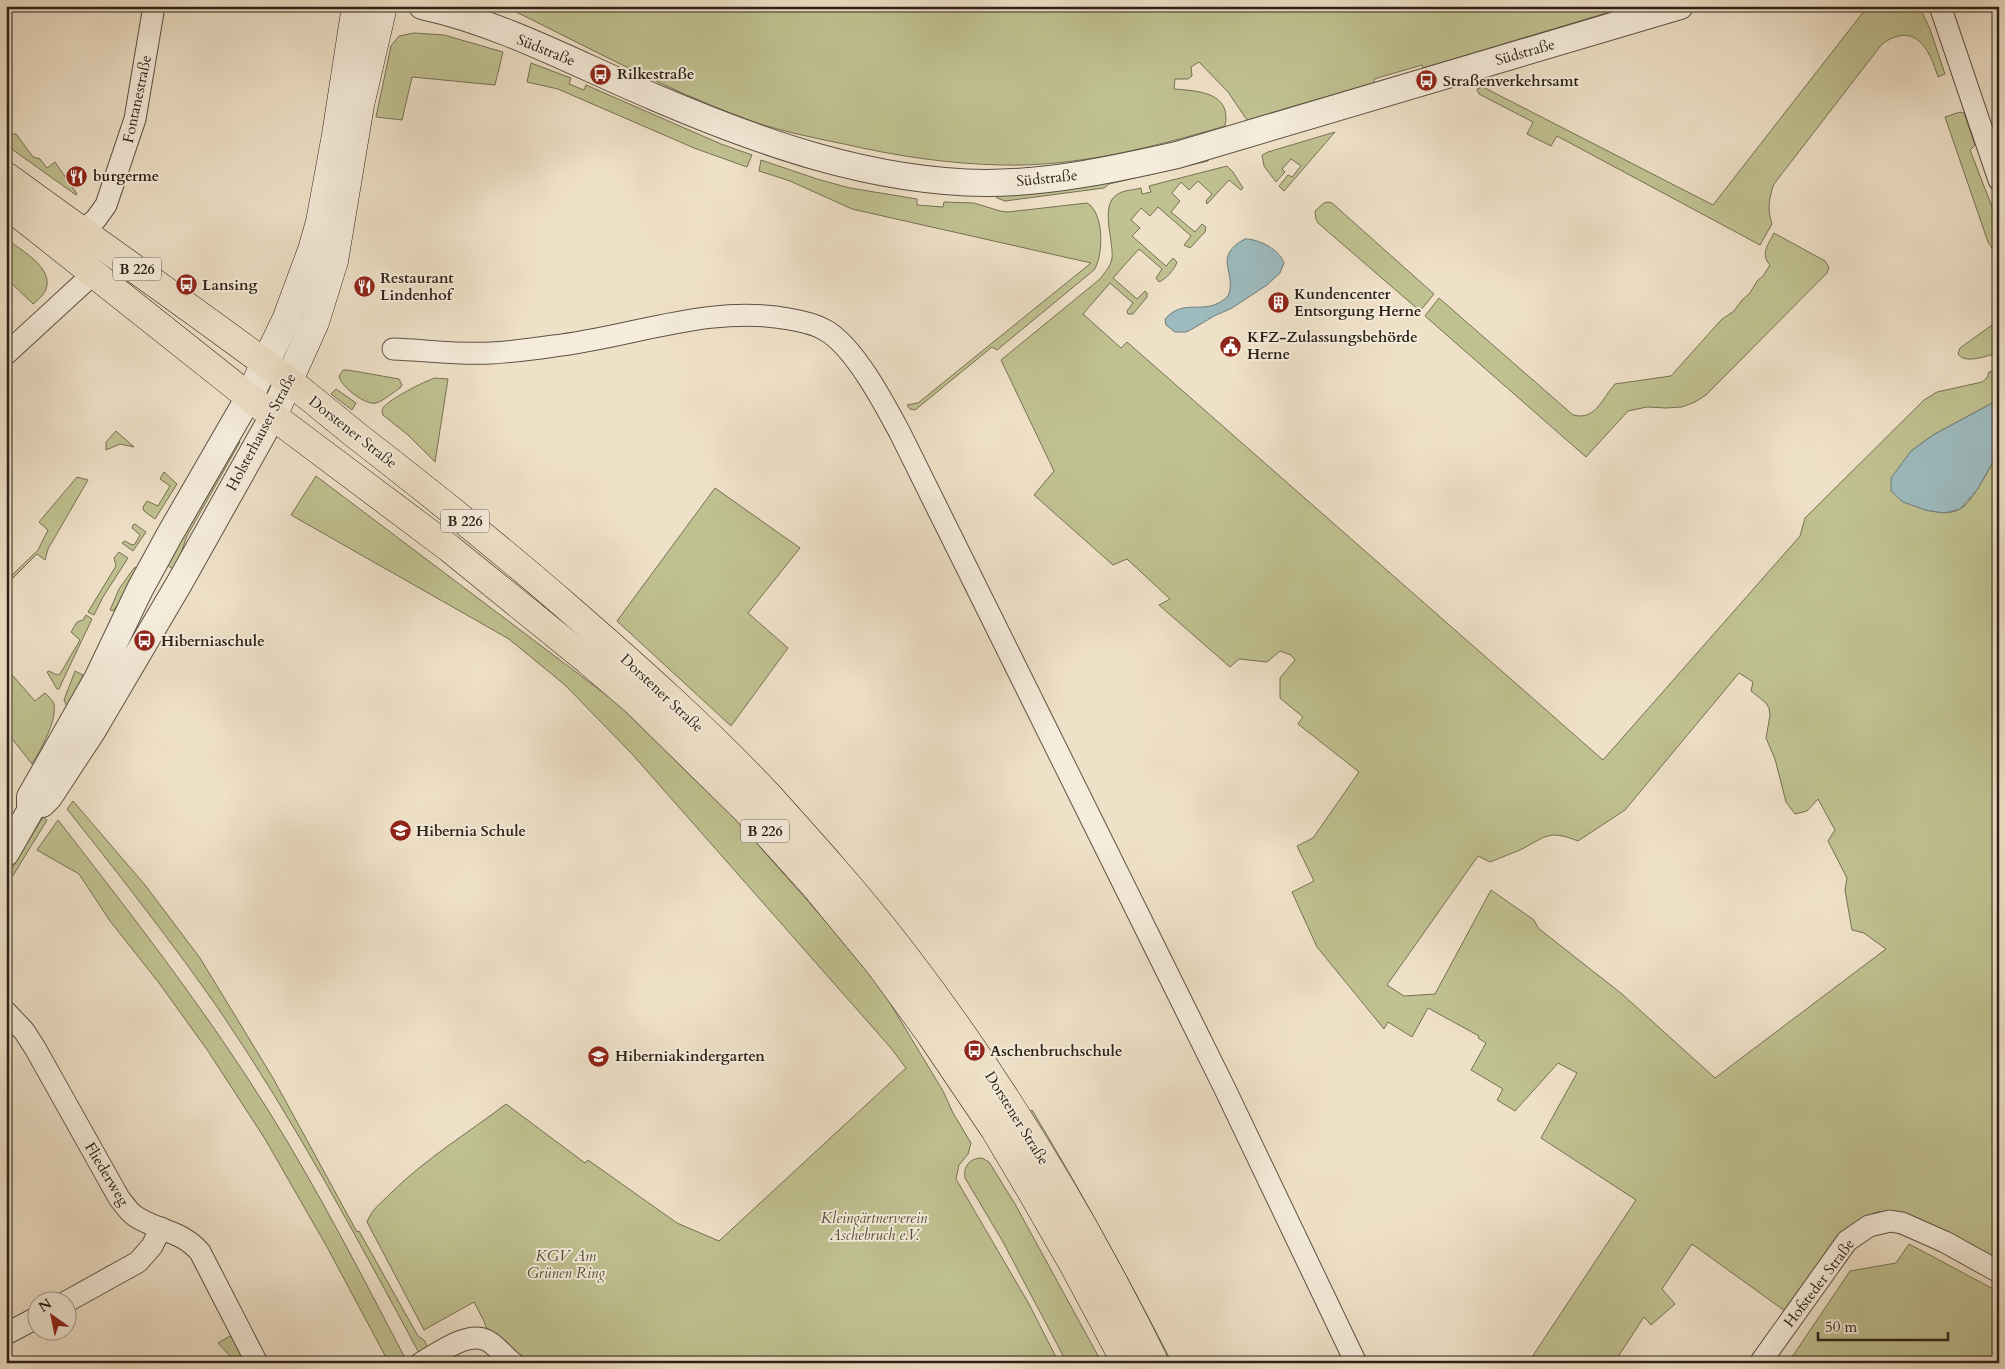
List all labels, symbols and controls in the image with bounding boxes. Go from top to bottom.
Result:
street label: Südstraße [514,29,578,71]
street label: Südstraße [1493,34,1557,70]
street label: Fontanestraße [118,53,156,145]
bus stop icon: Rilkestraße [589,62,613,86]
place label: Rilkestraße [617,64,695,84]
bus stop icon: Straßenverkehrsamt [1415,69,1439,93]
place label: Straßenverkehrsamt [1443,71,1580,91]
restaurant icon: burgerme [65,164,89,188]
street label: Südstraße [1016,165,1079,191]
place label: burgerme [93,166,159,186]
road number: B 226 [113,258,161,280]
place label: Restaurant Lindenhof [380,268,455,305]
bus stop icon: Lansing [174,273,198,297]
place label: Lansing [202,275,258,295]
restaurant icon: Restaurant Lindenhof [352,275,376,299]
place label: Kundencenter Entsorgung Herne [1294,284,1421,321]
building icon: Kundencenter Entsorgung Herne [1266,291,1290,315]
place label: KFZ-Zulassungsbehörde Herne [1247,327,1418,364]
public building icon: KFZ-Zulassungsbehörde Herne [1219,334,1243,358]
street label: Holsterhauser Straße [221,369,301,494]
street label: Dorstener Straße [305,391,402,473]
road number: B 226 [441,510,489,532]
bus stop icon: Hiberniaschule [133,629,157,653]
place label: Hiberniaschule [161,631,265,651]
street label: Dorstener Straße [616,649,708,737]
school or university icon: Hibernia Schule [388,819,412,843]
road number: B 226 [741,819,789,842]
place label: Hibernia Schule [416,821,526,841]
bus stop icon: Aschenbruchschule [962,1039,986,1063]
place label: Aschenbruchschule [990,1041,1122,1061]
school or university icon: Hiberniakindergarten [587,1044,611,1068]
place label: Hiberniakindergarten [615,1046,765,1066]
street label: Dorstener Straße [980,1067,1054,1169]
street label: Fliederweg [80,1138,134,1210]
park label: Kleingärtnerverein Aschebruch e.V. [821,1208,928,1245]
street label: Hofsteder Straße [1779,1234,1859,1331]
park label: KGV Am Grünen Ring [527,1246,605,1283]
north arrow [28,1292,78,1342]
text: N [35,1294,55,1317]
scale bar [1818,1309,1948,1341]
text: 50 m [1825,1317,1857,1337]

